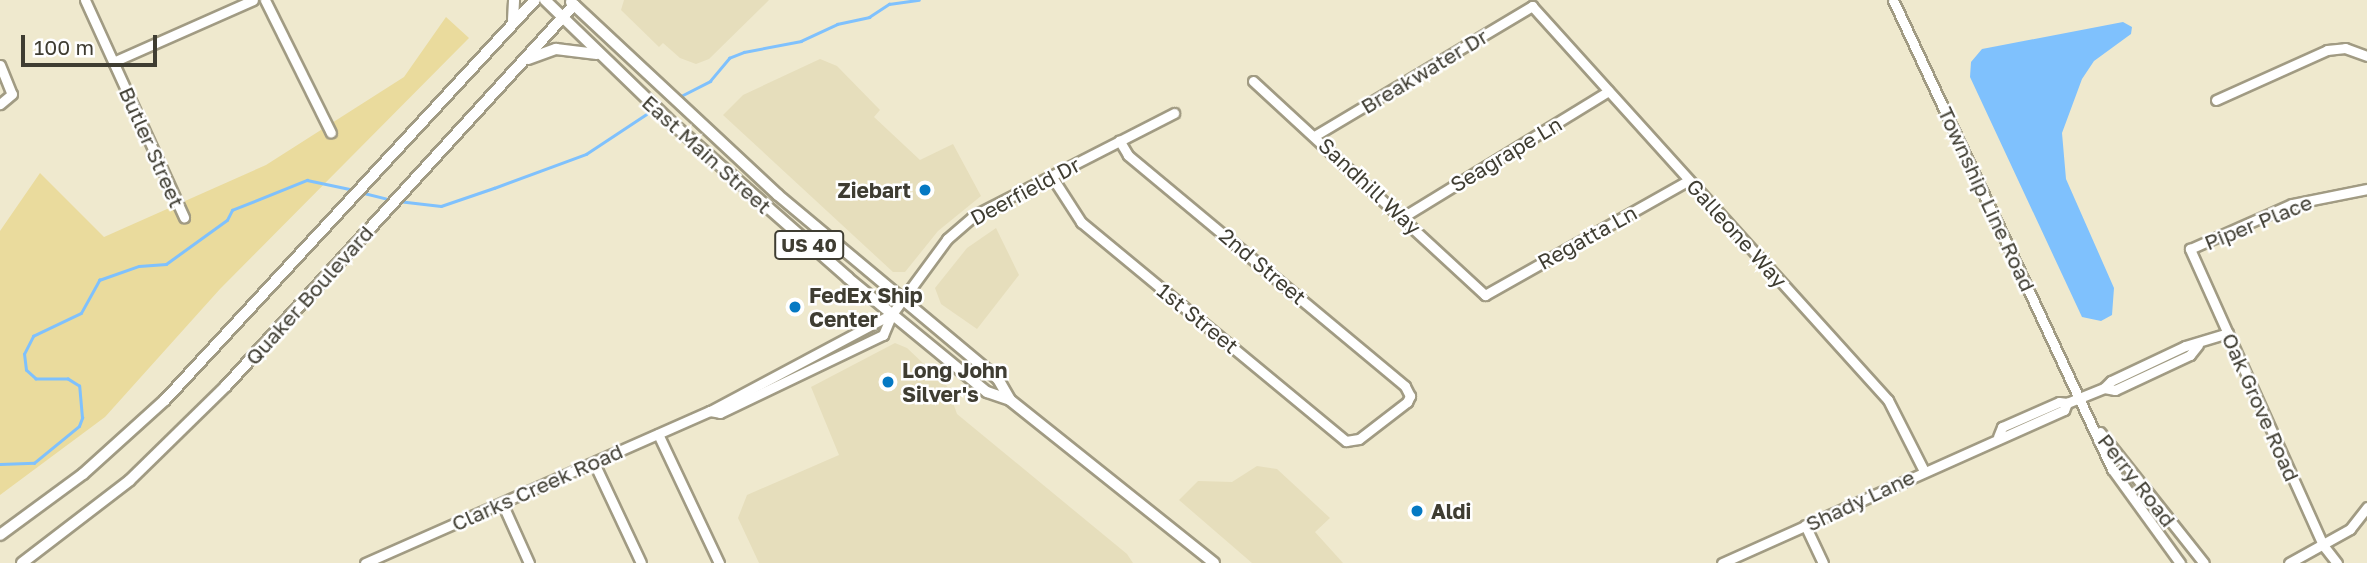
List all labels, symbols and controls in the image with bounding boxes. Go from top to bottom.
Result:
scale bar [24,21,161,65]
street label: Breakwater Dr [1356,23,1492,119]
text: 100 m [34,34,94,60]
street label: Butler Street [114,83,190,211]
street label: East Main Street [637,89,777,219]
street label: Township Line Road [1933,103,2041,295]
street label: Seagrape Ln [1446,111,1566,197]
street label: Sandhill Way [1314,132,1426,240]
street label: Deerfield Dr [966,152,1084,230]
street label: Galleone Way [1682,173,1792,293]
place label: Ziebart [838,177,911,203]
marker: Ziebart [917,182,933,198]
street label: Piper Place [2200,189,2316,255]
street label: Regatta Ln [1533,199,1641,275]
street label: Quaker Boulevard [240,220,378,370]
street label: 2nd Street [1215,222,1311,310]
road number: US 40 [774,230,844,260]
street label: 1st Street [1152,278,1244,358]
place label: FedEx Ship Center [809,282,923,332]
marker: FedEx Ship Center [787,299,803,315]
street label: Oak Grove Road [2217,329,2305,485]
place label: Long John Silver's [902,357,1007,407]
marker: Long John Silver's [880,374,896,390]
street label: Perry Road [2093,428,2181,532]
street label: Clarks Creek Road [448,438,626,536]
street label: Shady Lane [1802,464,1918,536]
place label: Aldi [1431,498,1471,524]
marker: Aldi [1409,503,1425,519]

